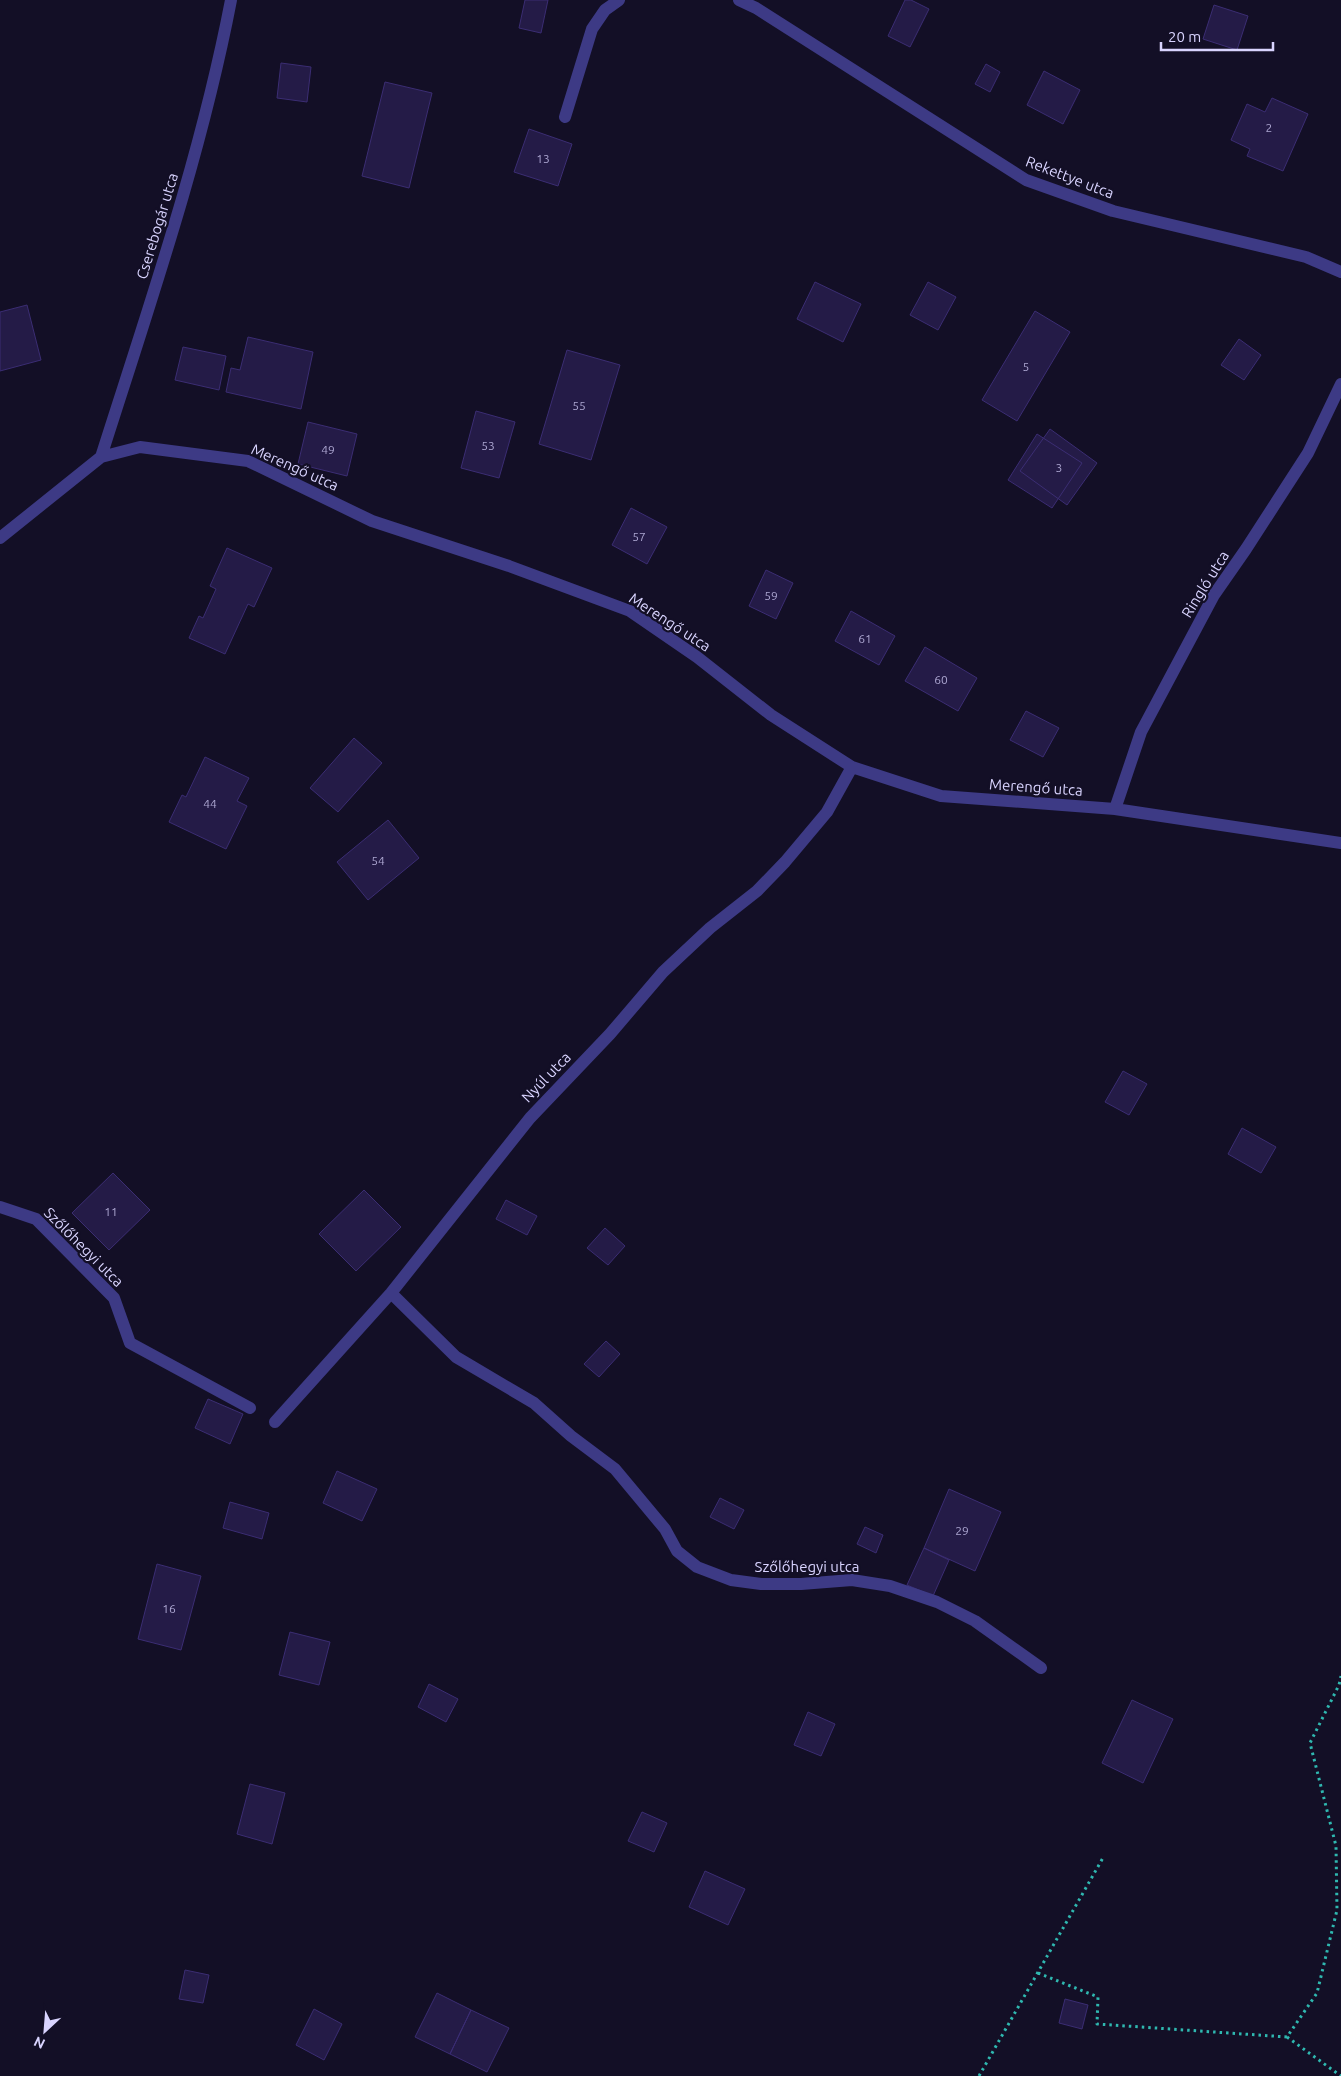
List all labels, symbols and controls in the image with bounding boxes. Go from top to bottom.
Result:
scale bar [1161,20,1274,52]
text: 20 m [1168,28,1201,45]
house number: 2 [1266,121,1272,134]
house number: 13 [536,152,550,165]
street label: Rekettye utca [1024,152,1116,202]
street label: Cserebogár utca [133,171,181,281]
house number: 5 [1023,360,1029,373]
house number: 55 [572,399,586,412]
house number: 53 [481,439,495,452]
street label: Merengő utca [249,440,341,494]
house number: 49 [321,443,335,456]
house number: 3 [1056,461,1062,474]
house number: 57 [632,530,646,543]
street label: Ringló utca [1178,548,1232,620]
street label: Merengő utca [626,589,714,655]
house number: 59 [764,589,778,602]
house number: 61 [858,632,872,645]
house number: 60 [934,673,948,686]
street label: Merengő utca [989,775,1083,799]
house number: 44 [203,797,217,810]
house number: 54 [371,854,385,867]
street label: Nyúl utca [518,1048,574,1106]
street label: Szőlőhegyi utca [41,1204,127,1290]
house number: 11 [104,1205,118,1218]
house number: 29 [955,1524,969,1537]
street label: Szőlőhegyi utca [755,1558,859,1575]
house number: 16 [162,1602,176,1615]
north arrow [20,2006,70,2056]
text: N [31,2033,48,2052]

